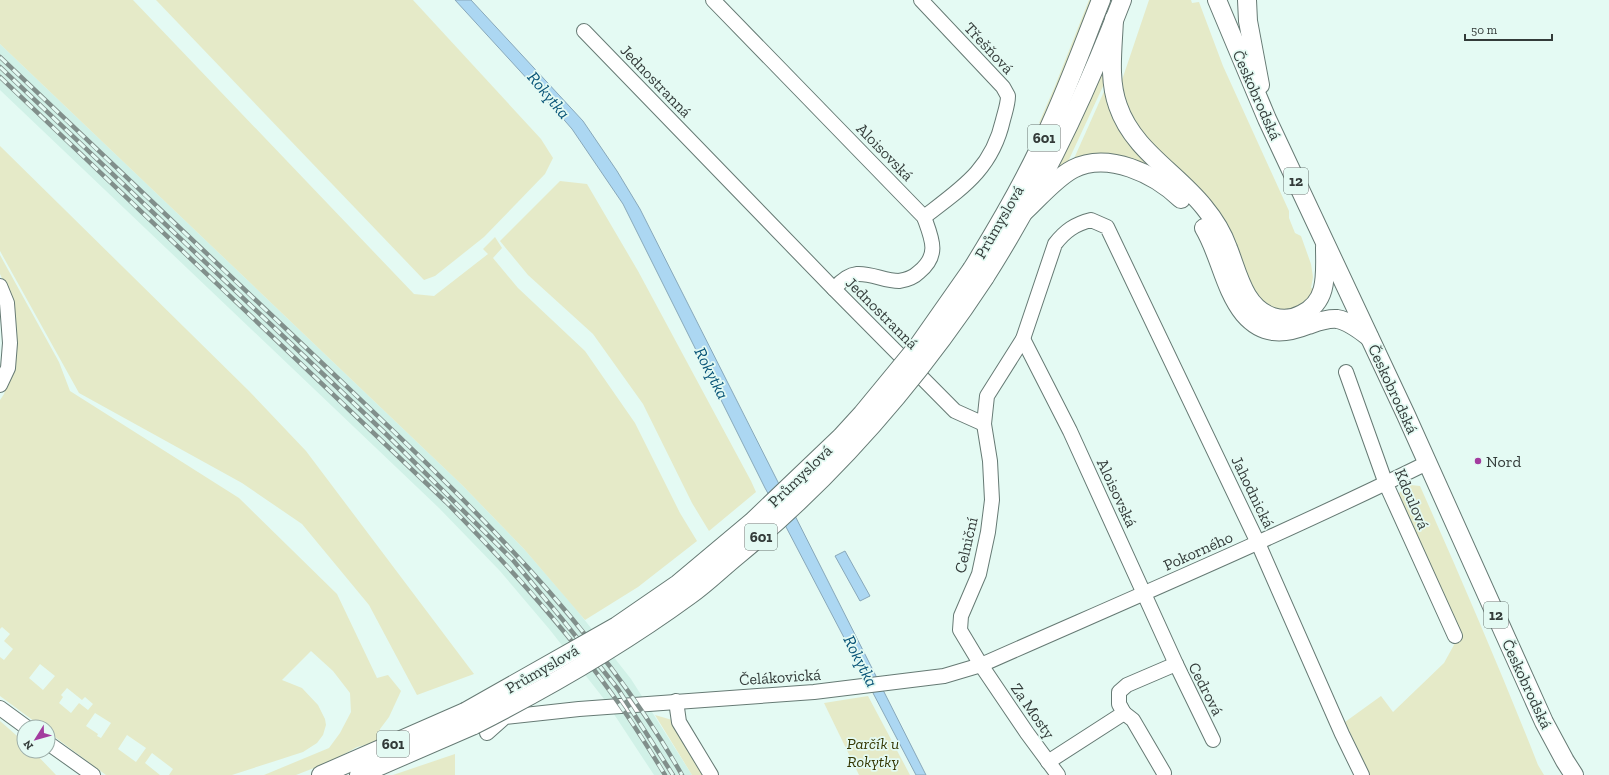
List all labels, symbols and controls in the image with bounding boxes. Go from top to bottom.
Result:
scale bar [1465,16,1552,42]
street label: Třešňová [960,18,1018,78]
text: 50 m [1471,23,1498,37]
street label: Jednostranná [617,41,696,122]
street label: Českobrodská [1229,47,1285,143]
water label: Rokytka [524,67,574,123]
street label: Aloisovská [853,119,917,185]
road number: 601 [1028,125,1060,151]
road number: 12 [1284,168,1308,194]
street label: Průmyslová [970,182,1028,262]
street label: Jednostranná [842,273,922,353]
street label: Českobrodská [1364,341,1422,437]
water label: Rokytka [690,344,734,402]
street label: Průmyslová [764,441,836,511]
place label: Nord [1486,452,1521,471]
street label: Jahodnická [1227,453,1279,531]
street label: Aloisovská [1093,456,1141,530]
marker: Nord [1473,456,1483,466]
street label: Kdoulová [1391,466,1433,532]
street label: Celniční [950,515,982,575]
road number: 601 [745,524,777,550]
street label: Pokorného [1160,527,1236,575]
road number: 12 [1484,602,1508,628]
water label: Rokytka [839,632,883,690]
street label: Českobrodská [1498,636,1556,732]
street label: Průmyslová [502,640,582,698]
street label: Cedrová [1185,659,1228,719]
street label: Čelákovická [738,665,822,689]
street label: Za Mosty [1007,679,1060,743]
north arrow [16,719,56,759]
road number: 601 [377,731,409,757]
park label: Parčík u Rokytky [847,734,899,771]
text: N [20,737,36,752]

